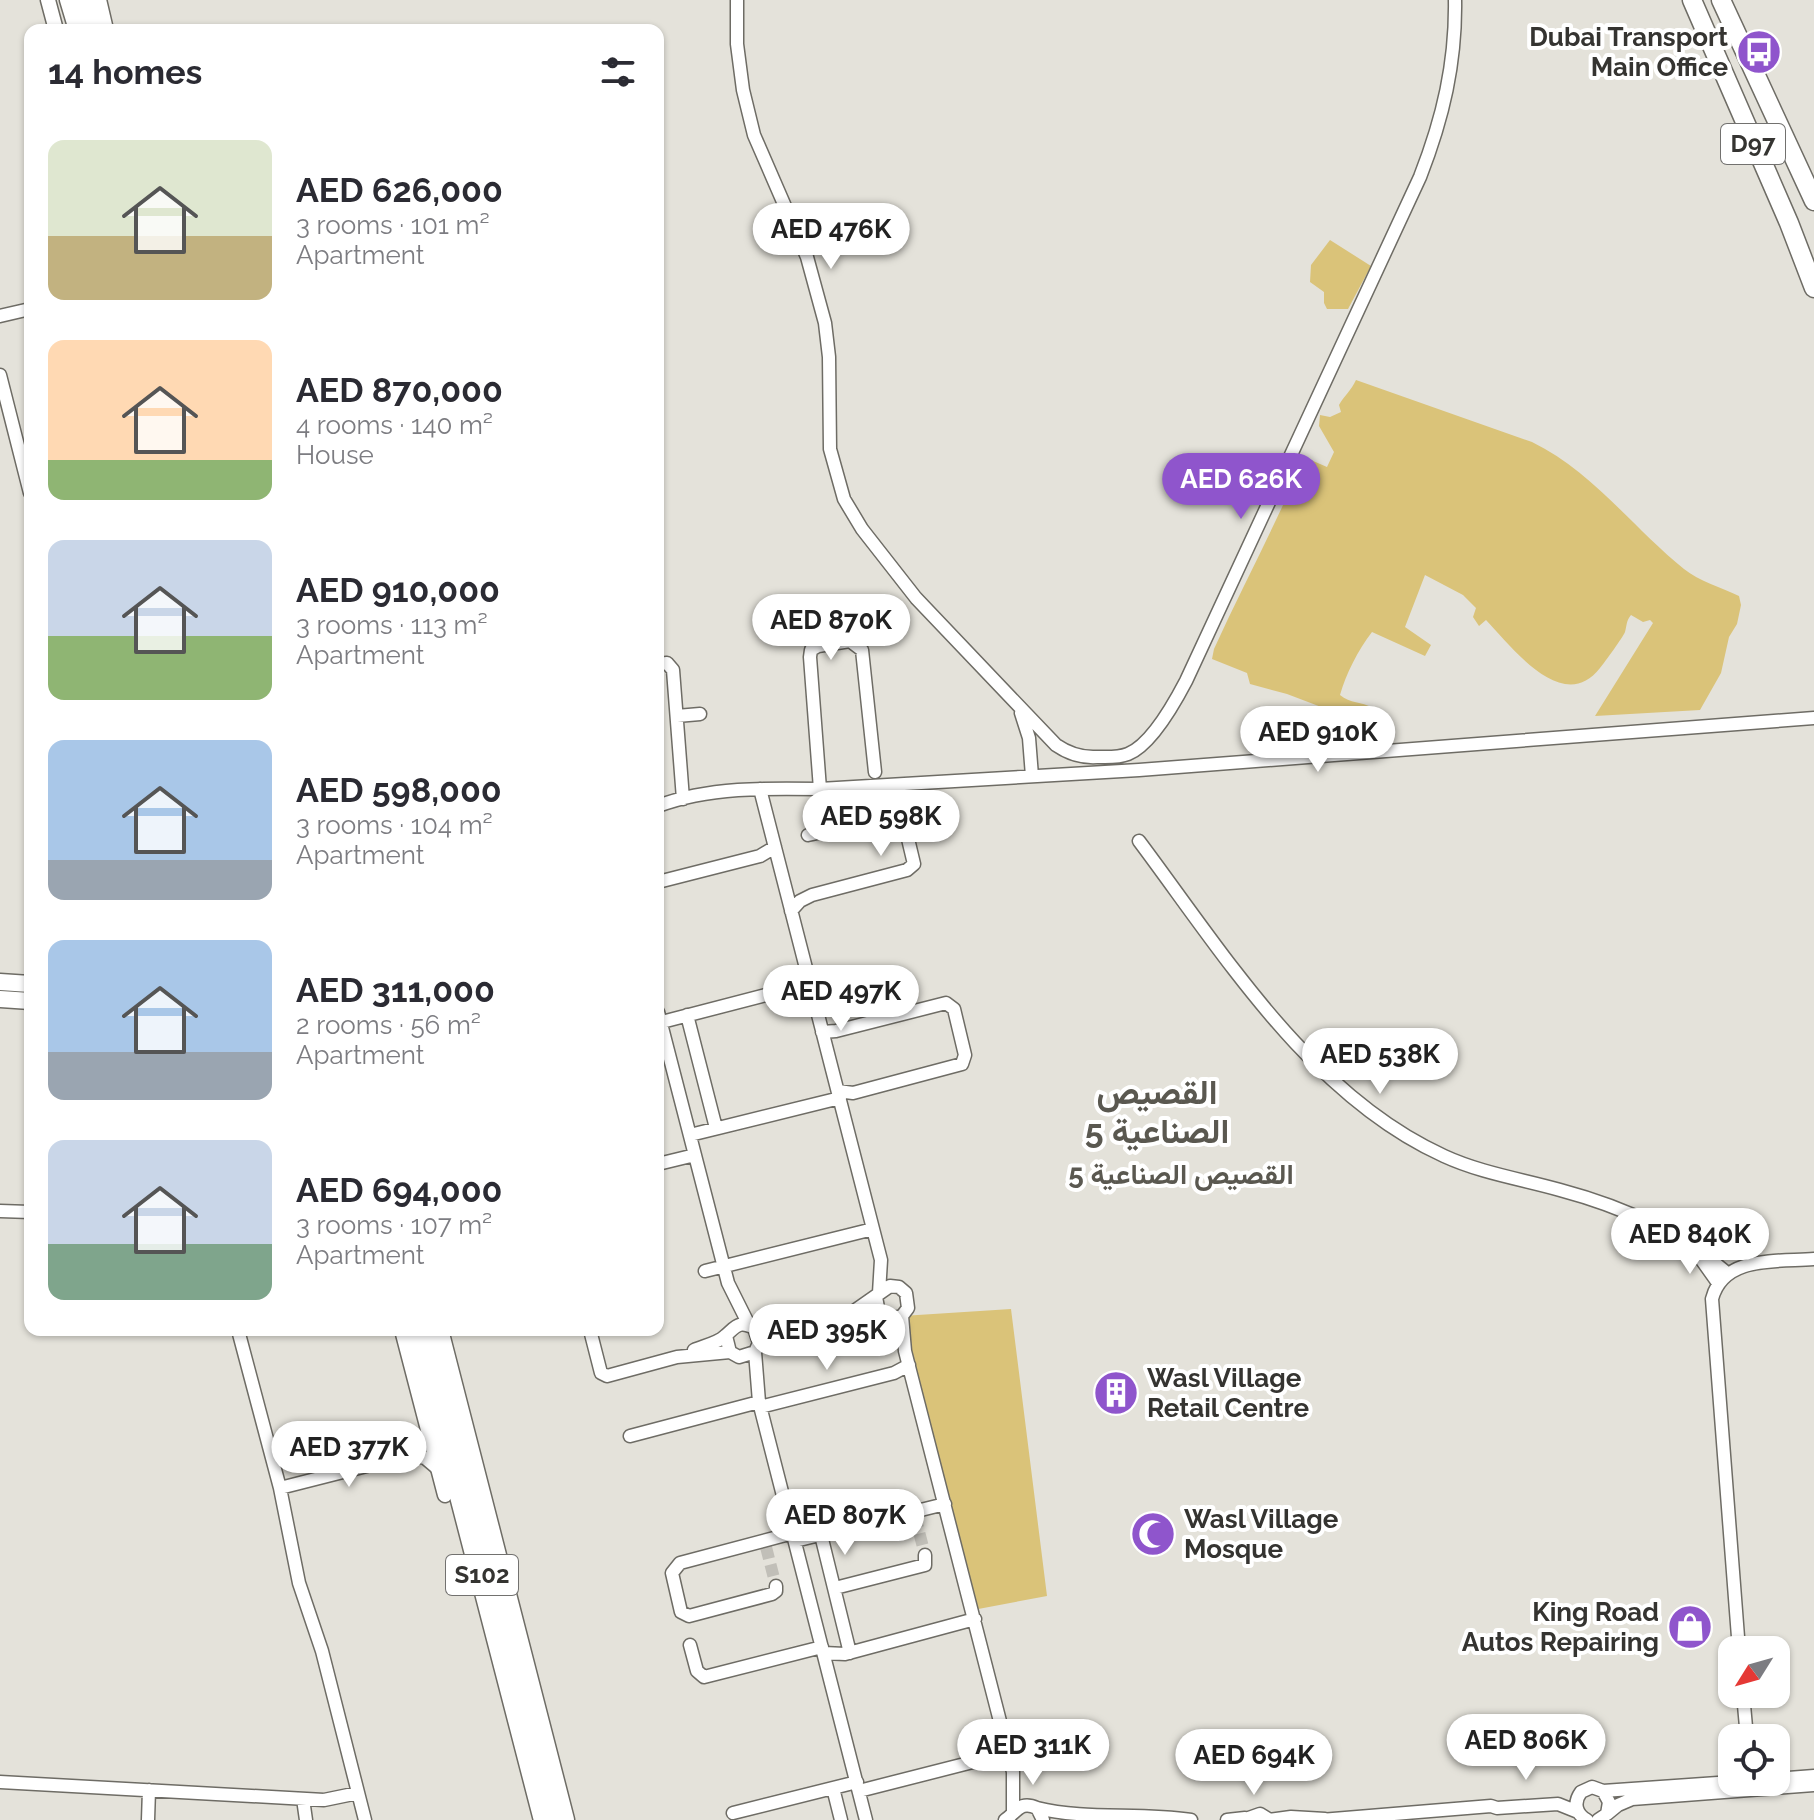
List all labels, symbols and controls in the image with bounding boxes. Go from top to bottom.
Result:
place label: Dubai Transport Main Office [1529,22,1728,82]
bus stop icon: Dubai Transport Main Office [1735,28,1783,76]
icon: filters [596,50,640,94]
text: 14 homes [48,52,202,92]
road number: D97 [1721,124,1785,164]
text: AED 626,000 [296,170,503,210]
icon: home [112,172,208,268]
pin: AED 476K [748,203,914,271]
text: 3 rooms · 101 m² [296,210,490,240]
text: AED 476K [771,214,891,244]
text: Apartment [296,240,425,270]
text: AED 870,000 [296,370,503,410]
icon: home [112,372,208,468]
text: 4 rooms · 140 m² [296,410,493,440]
text: House [296,440,374,470]
pin: AED 626K [1158,453,1324,521]
text: AED 626K [1180,464,1302,494]
text: AED 910,000 [296,570,500,610]
icon: home [112,572,208,668]
pin: AED 870K [748,594,914,662]
text: AED 870K [770,605,892,635]
text: 3 rooms · 113 m² [296,610,488,640]
text: Apartment [296,640,425,670]
pin: AED 910K [1235,706,1401,774]
text: AED 910K [1258,717,1378,747]
text: AED 598,000 [296,770,502,810]
icon: home [112,772,208,868]
pin: AED 598K [798,790,964,858]
text: AED 598K [821,801,941,831]
text: 3 rooms · 104 m² [296,810,493,840]
text: Apartment [296,840,425,870]
pin: AED 497K [758,965,924,1033]
text: AED 311,000 [296,970,495,1010]
icon: home [112,972,208,1068]
text: AED 497K [781,976,901,1006]
text: 2 rooms · 56 m² [296,1010,481,1040]
pin: AED 538K [1297,1028,1463,1096]
text: AED 538K [1320,1039,1440,1069]
text: Apartment [296,1040,425,1070]
district label: القصيص الصناعية 5 [1085,1072,1229,1151]
district label: القصيص الصناعية 5 [1068,1158,1294,1191]
text: AED 694,000 [296,1170,502,1210]
icon: home [112,1172,208,1268]
pin: AED 840K [1607,1208,1773,1276]
text: 3 rooms · 107 m² [296,1210,492,1240]
text: AED 840K [1629,1219,1751,1249]
text: Apartment [296,1240,425,1270]
pin: AED 395K [744,1304,910,1372]
text: AED 395K [767,1315,887,1345]
place label: Wasl Village Retail Centre [1147,1363,1309,1423]
building icon: Wasl Village Retail Centre [1092,1369,1140,1417]
pin: AED 377K [266,1421,432,1489]
text: AED 377K [289,1432,409,1462]
pin: AED 807K [762,1489,928,1557]
text: AED 807K [784,1500,906,1530]
place label: Wasl Village Mosque [1184,1504,1339,1564]
mosque icon: Wasl Village Mosque [1129,1510,1177,1558]
road number: S102 [446,1555,518,1595]
place label: King Road Autos Repairing [1462,1597,1659,1657]
shop icon: King Road Autos Repairing [1666,1603,1714,1651]
north arrow [1718,1636,1790,1708]
map controls [1718,1636,1790,1796]
pin: AED 806K [1443,1714,1609,1782]
pin: AED 311K [950,1719,1116,1787]
button: locate [1718,1724,1790,1796]
text: AED 806K [1465,1725,1587,1755]
pin: AED 694K [1171,1729,1337,1797]
text: AED 311K [975,1730,1091,1760]
text: AED 694K [1193,1740,1315,1770]

